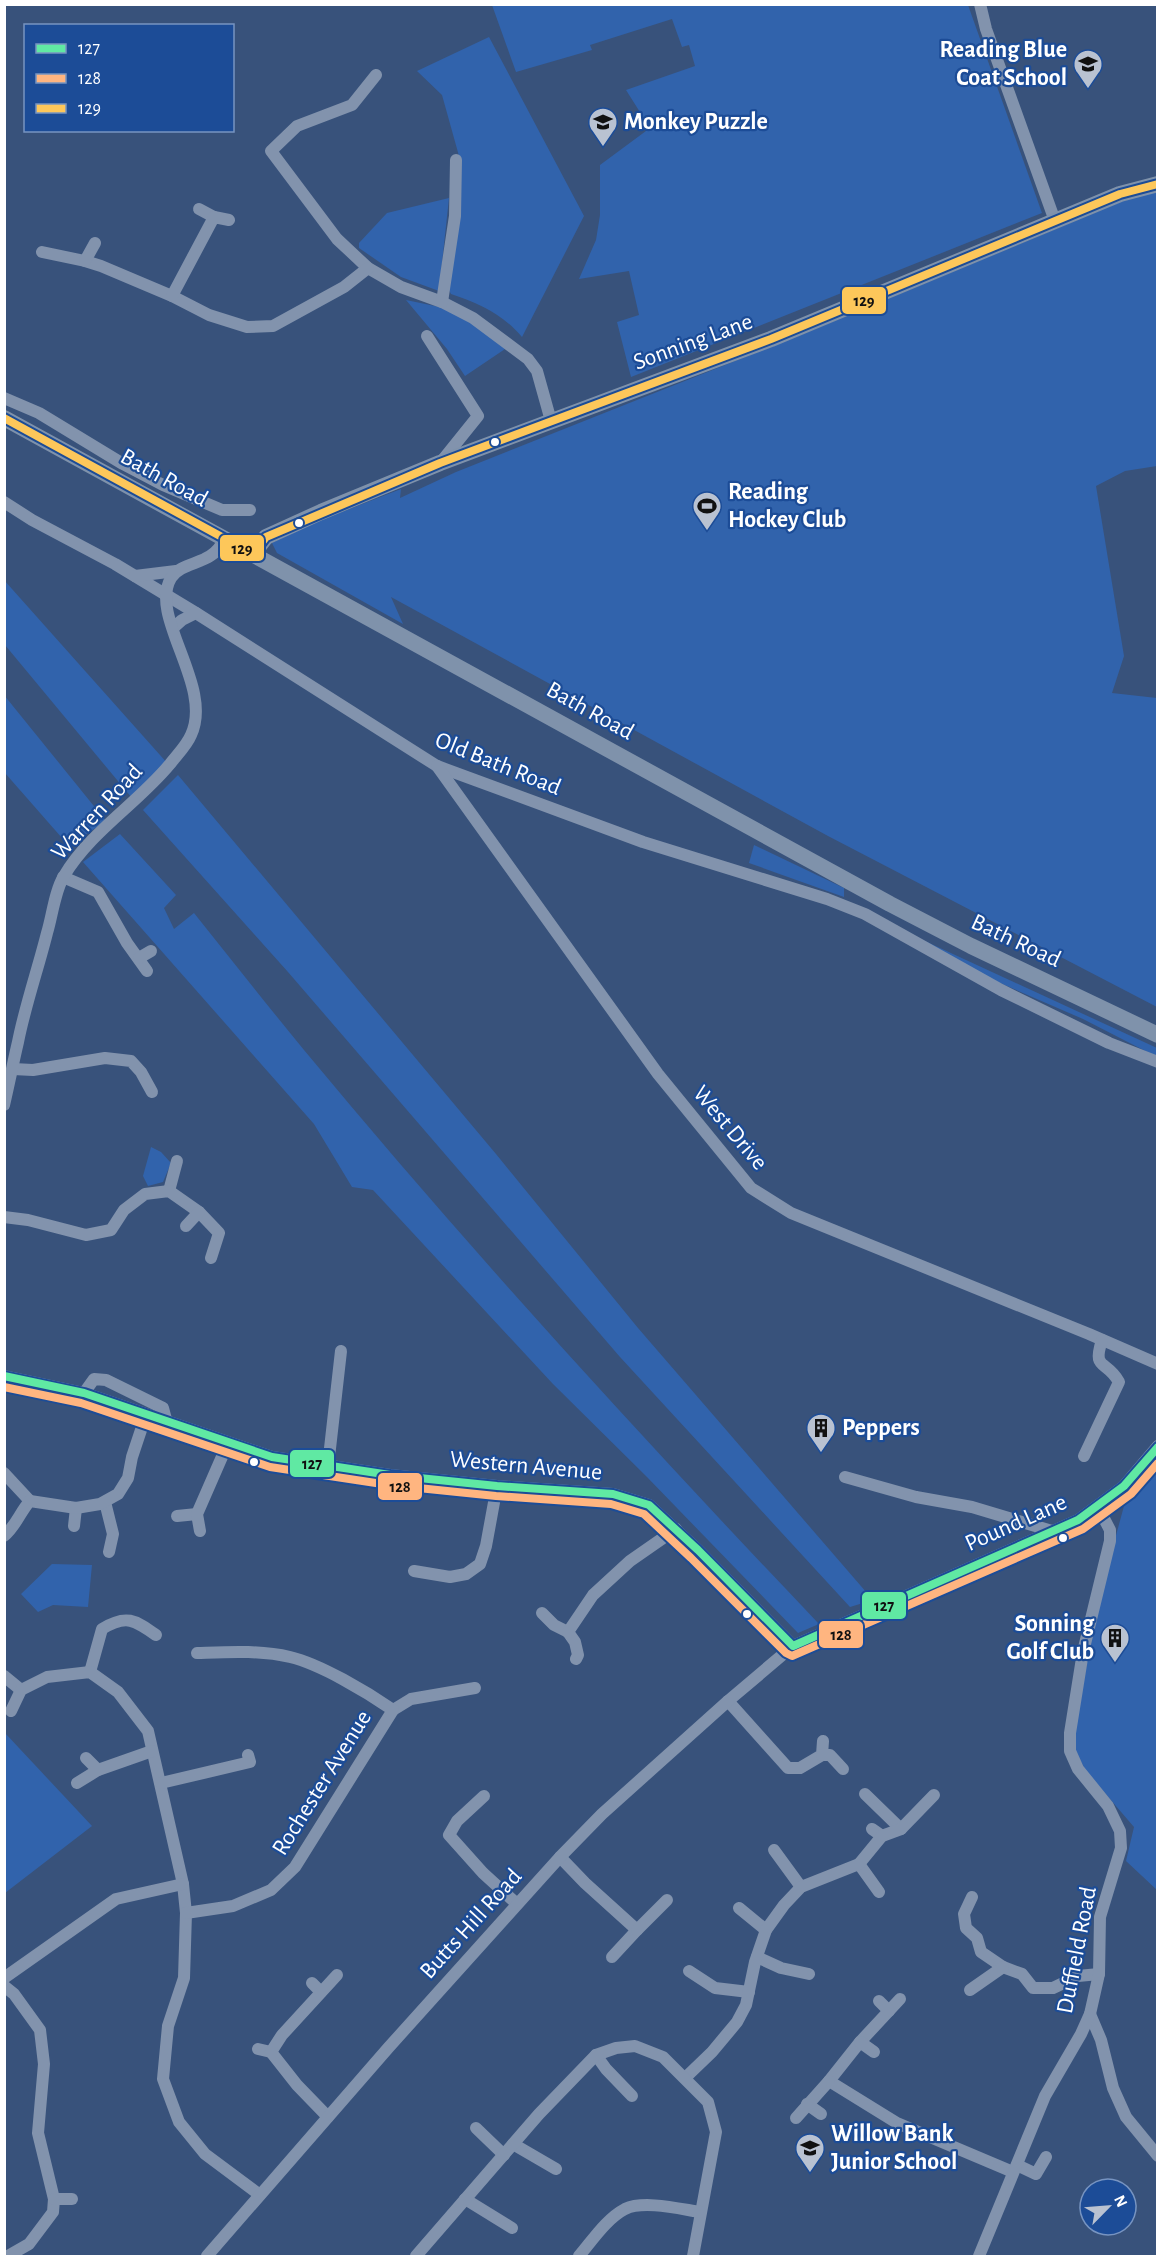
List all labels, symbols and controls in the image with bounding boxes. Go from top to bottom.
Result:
legend [24,24,234,132]
place label: Reading Blue Coat School [939,38,1067,90]
text: 127 [78,40,100,58]
school or university icon: Reading Blue Coat School [1072,48,1104,90]
text: 128 [78,70,101,88]
text: 129 [78,100,101,118]
school or university icon: Monkey Puzzle [587,106,619,148]
place label: Monkey Puzzle [624,110,768,134]
line badge: 129 [841,286,887,315]
text: 129 [853,293,875,309]
street label: Sonning Lane [630,309,756,375]
unlabelled marker [489,436,501,448]
street label: Bath Road [116,444,212,512]
place label: Reading Hockey Club [728,480,846,532]
sports icon: Reading Hockey Club [691,490,723,532]
unlabelled marker [293,517,305,529]
line badge: 129 [219,534,265,562]
text: 129 [231,541,253,557]
street label: Bath Road [542,677,638,745]
street label: Old Bath Road [432,728,564,800]
street label: Warren Road [47,759,147,865]
street label: Bath Road [968,910,1064,972]
street label: West Drive [688,1081,772,1175]
building icon: Peppers [805,1412,837,1454]
place label: Peppers [842,1416,920,1440]
street label: Western Avenue [449,1447,603,1485]
line badge: 127 [289,1449,335,1478]
unlabelled marker [248,1456,260,1468]
text: 127 [302,1456,322,1472]
line badge: 128 [377,1472,423,1501]
text: 128 [389,1479,411,1495]
street label: Pound Lane [962,1490,1070,1556]
unlabelled marker [1057,1532,1069,1544]
line badge: 127 [861,1591,907,1620]
text: 127 [874,1598,894,1614]
unlabelled marker [741,1608,753,1620]
place label: Sonning Golf Club [1006,1612,1095,1664]
line badge: 128 [818,1620,864,1649]
building icon: Sonning Golf Club [1099,1622,1131,1664]
text: 128 [830,1627,852,1643]
street label: Rochester Avenue [268,1706,376,1860]
street label: Butts Hill Road [416,1864,526,1984]
street label: Duffield Road [1053,1884,1101,2016]
place label: Willow Bank Junior School [831,2122,957,2174]
school or university icon: Willow Bank Junior School [794,2132,826,2174]
north arrow [1078,2177,1138,2237]
text: N [1111,2193,1130,2210]

